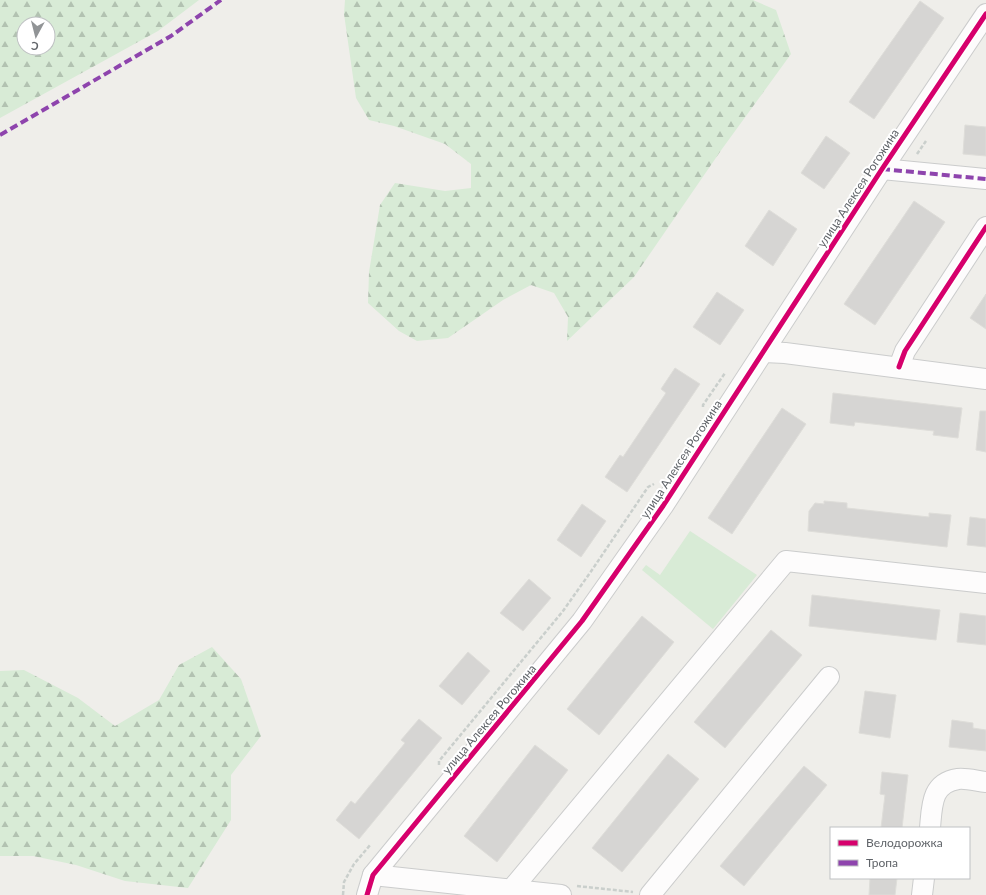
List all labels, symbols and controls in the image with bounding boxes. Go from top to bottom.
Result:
north arrow [16,16,56,56]
text: С [30,39,39,53]
street label: улица Алексея Рогожина [814,126,902,250]
street label: улица Алексея Рогожина [637,397,725,521]
street label: улица Алексея Рогожина [439,661,539,777]
legend [830,827,970,879]
text: Велодорожка [866,835,943,850]
text: Тропа [866,855,898,870]

